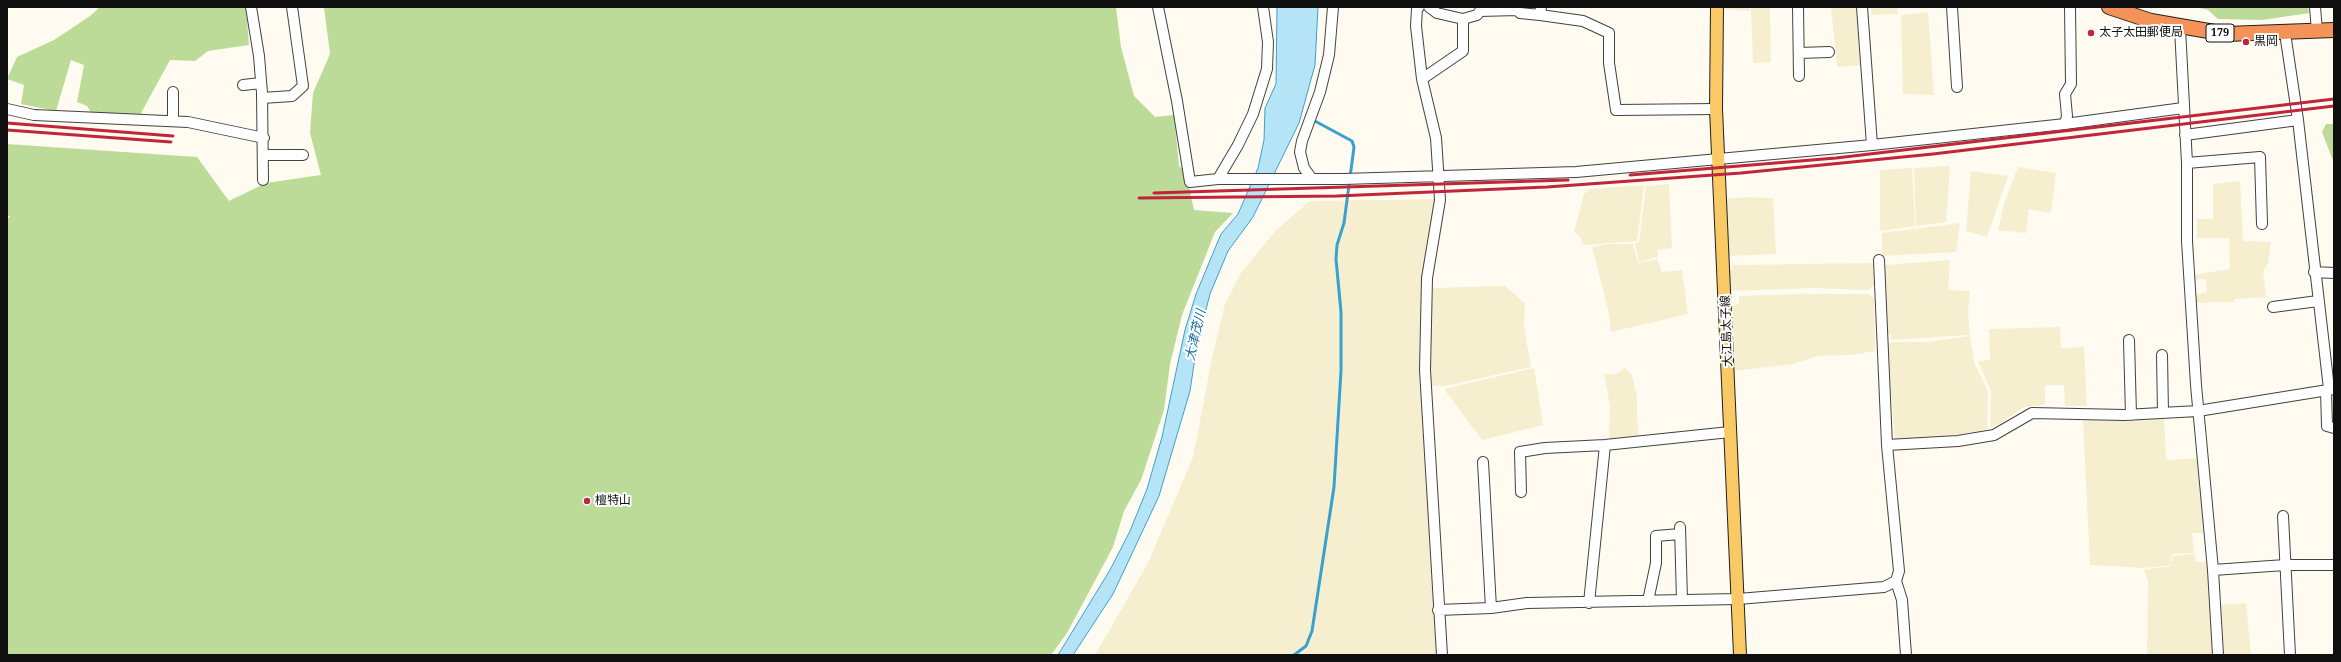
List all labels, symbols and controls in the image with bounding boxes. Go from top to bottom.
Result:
road number: 179 [2206,24,2234,42]
place label: 太子太田郵便局 [2099,26,2183,40]
marker: 太子太田郵便局 [2086,28,2096,38]
place label: 黒岡 [2254,35,2278,49]
marker: 黒岡 [2241,37,2251,47]
street label: 大江島太子線 [1719,295,1735,367]
water label: 大津茂川 [1183,308,1209,362]
place label: 檀特山 [595,494,631,508]
marker: 檀特山 [582,496,592,506]

